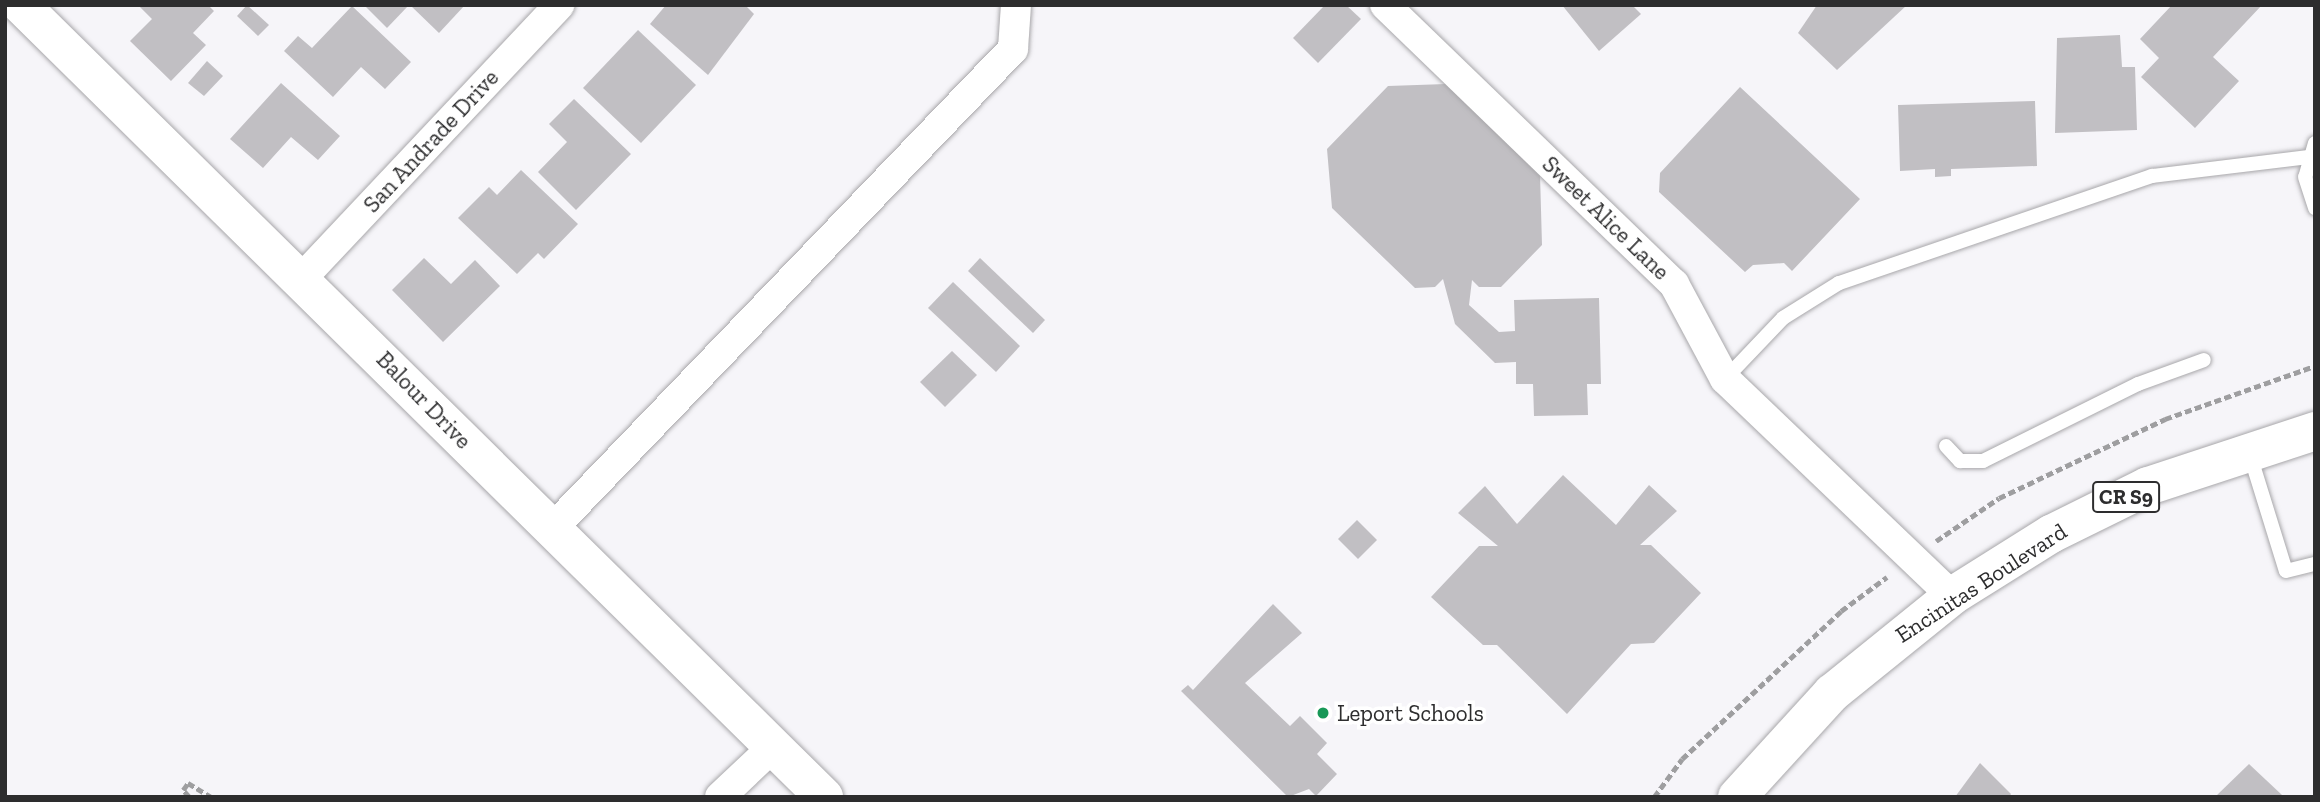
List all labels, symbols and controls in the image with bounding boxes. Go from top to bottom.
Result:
street label: San Andrade Drive [357,64,505,218]
street label: Sweet Alice Lane [1536,150,1676,286]
street label: Balour Drive [371,346,477,454]
road number: CR S9 [2091,480,2161,514]
street label: Encinitas Boulevard [1890,517,2072,649]
place label: Leport Schools [1337,699,1484,727]
marker: Leport Schools [1315,705,1331,721]

